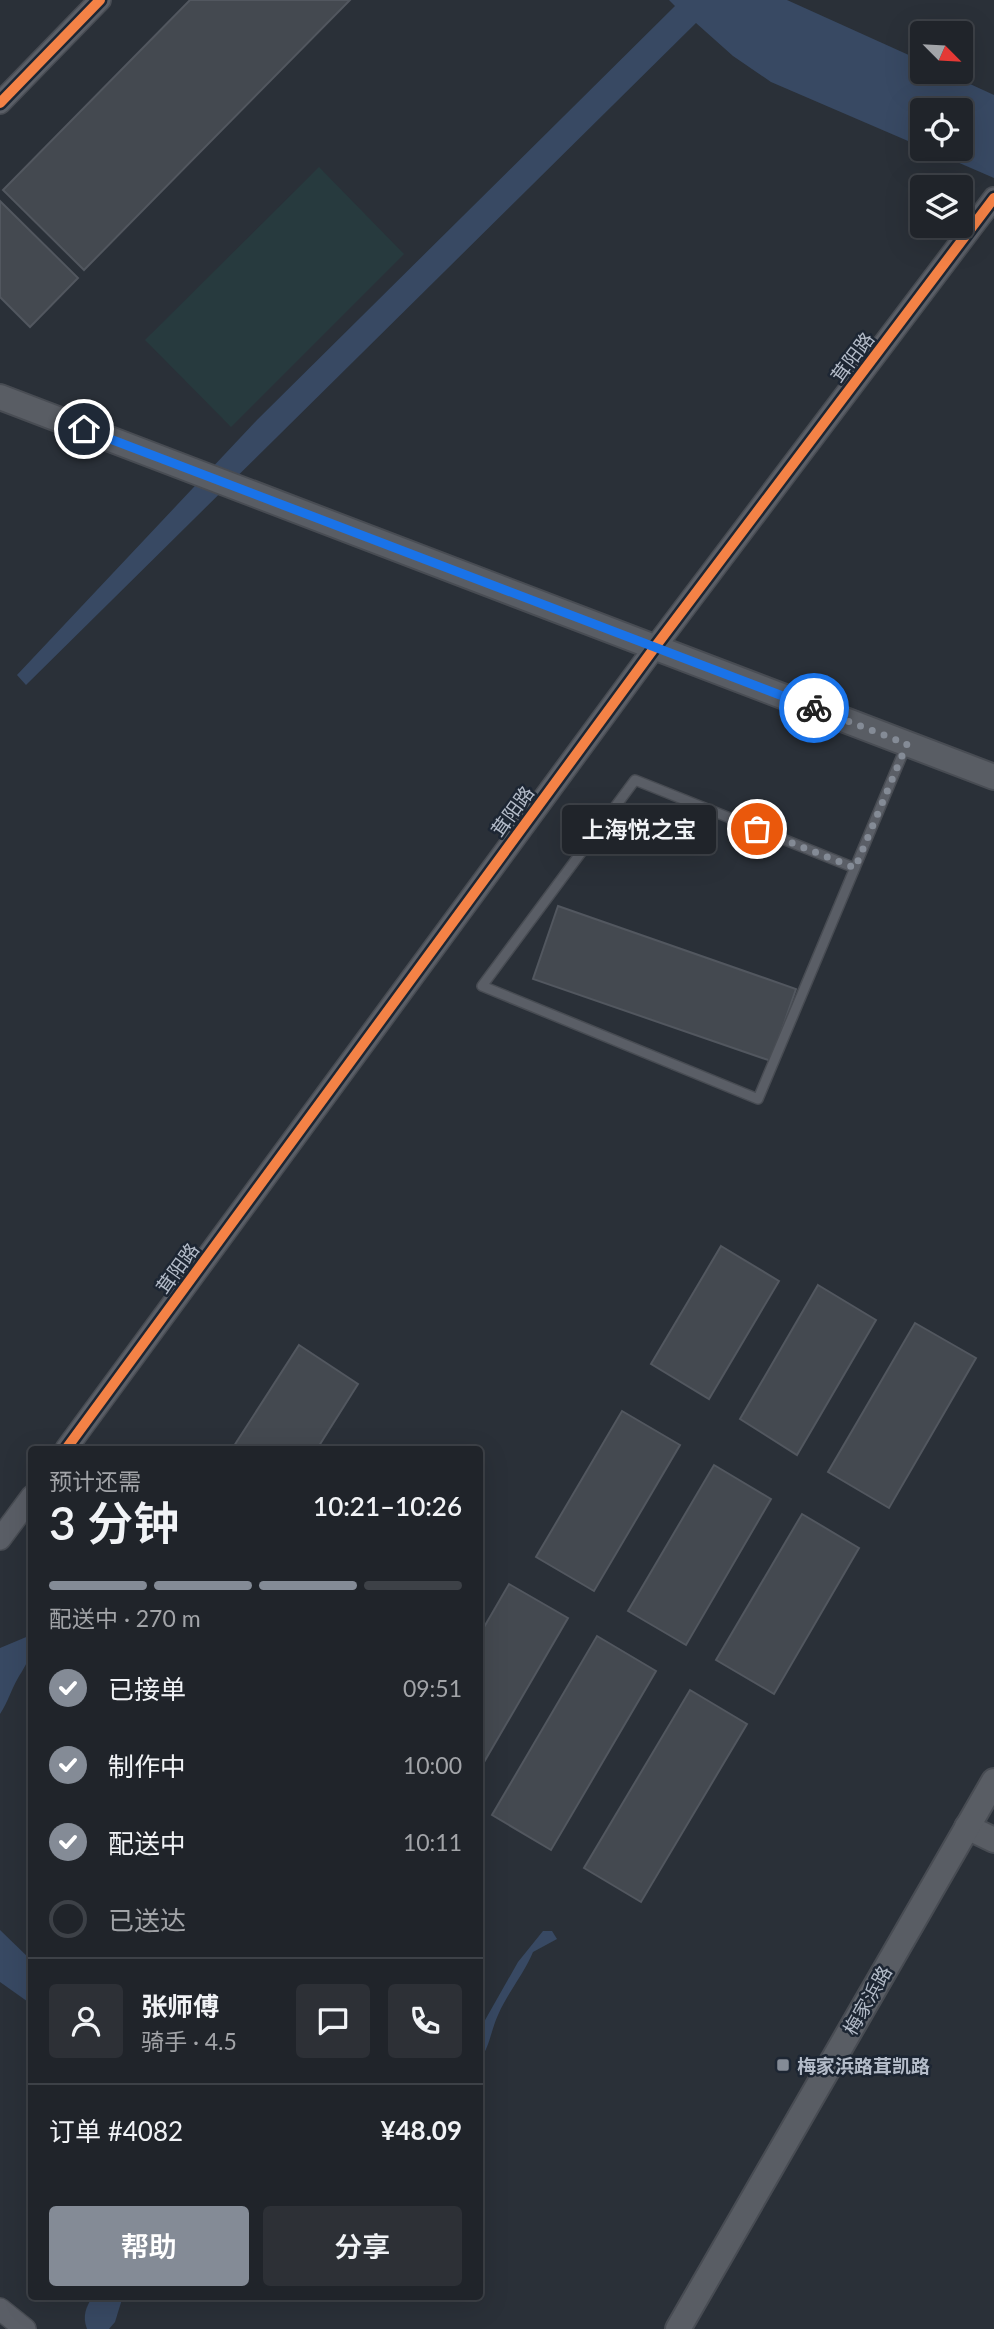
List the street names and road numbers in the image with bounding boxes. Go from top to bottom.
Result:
street label: 茸阳路 [826,327,878,387]
street label: 茸阳路 [486,781,538,841]
street label: 茸阳路 [151,1238,203,1298]
street label: 梅家浜路 [838,1961,896,2039]

